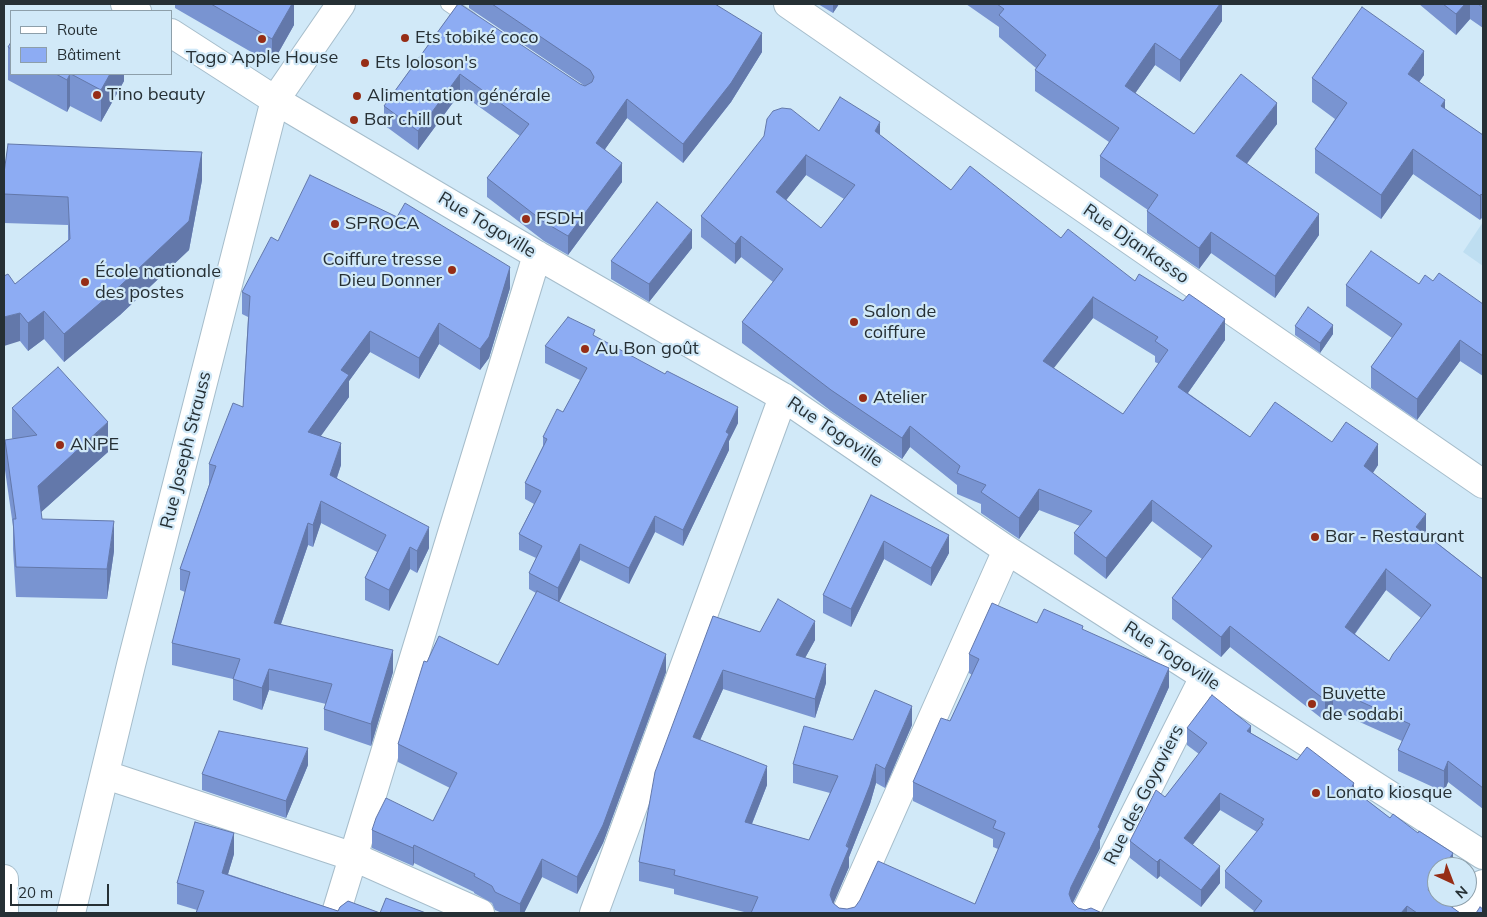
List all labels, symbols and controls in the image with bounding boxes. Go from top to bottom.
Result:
legend [10,10,172,75]
text: Route [57,20,98,39]
place label: Ets tobiké coco [415,27,539,49]
marker: Ets tobiké coco [399,32,411,44]
marker: Togo Apple House [256,33,268,45]
text: Bâtiment [57,45,120,64]
place label: Togo Apple House [186,47,338,69]
place label: Ets loloson's [375,52,477,74]
marker: Ets loloson's [359,57,371,69]
place label: Tino beauty [107,84,205,106]
place label: Alimentation générale [367,85,550,107]
marker: Tino beauty [91,89,103,101]
marker: Alimentation générale [351,90,363,102]
place label: Bar chill out [364,109,462,131]
marker: Bar chill out [348,114,360,126]
street label: Rue Togoville [434,187,540,263]
street label: Rue Djankasso [1079,199,1193,289]
place label: FSDH [536,208,584,230]
place label: SPROCA [345,213,419,235]
marker: FSDH [520,213,532,225]
marker: SPROCA [329,218,341,230]
place label: Coiffure tresse Dieu Donner [322,249,442,292]
place label: École nationale des postes [95,261,221,304]
marker: Coiffure tresse Dieu Donner [446,264,458,276]
marker: École nationale des postes [79,276,91,288]
place label: Salon de coiffure [864,301,936,344]
marker: Salon de coiffure [848,316,860,328]
place label: Au Bon goût [595,338,699,360]
marker: Au Bon goût [579,343,591,355]
street label: Rue Joseph Strauss [156,369,216,531]
place label: Atelier [873,387,927,409]
street label: Rue Togoville [783,392,887,472]
marker: Atelier [857,392,869,404]
place label: ANPE [70,434,119,456]
marker: ANPE [54,439,66,451]
place label: Bar - Restaurant [1325,526,1464,548]
marker: Bar - Restaurant [1309,531,1321,543]
street label: Rue Togoville [1120,617,1224,695]
place label: Buvette de sodabi [1322,683,1403,726]
marker: Buvette de sodabi [1306,698,1318,710]
street label: Rue des Goyaviers [1099,722,1189,868]
place label: Lonato kiosque [1326,782,1452,804]
marker: Lonato kiosque [1310,787,1322,799]
north arrow [1427,857,1477,907]
scale bar [12,874,111,906]
text: N [1452,882,1472,902]
text: 20 m [18,883,53,902]

